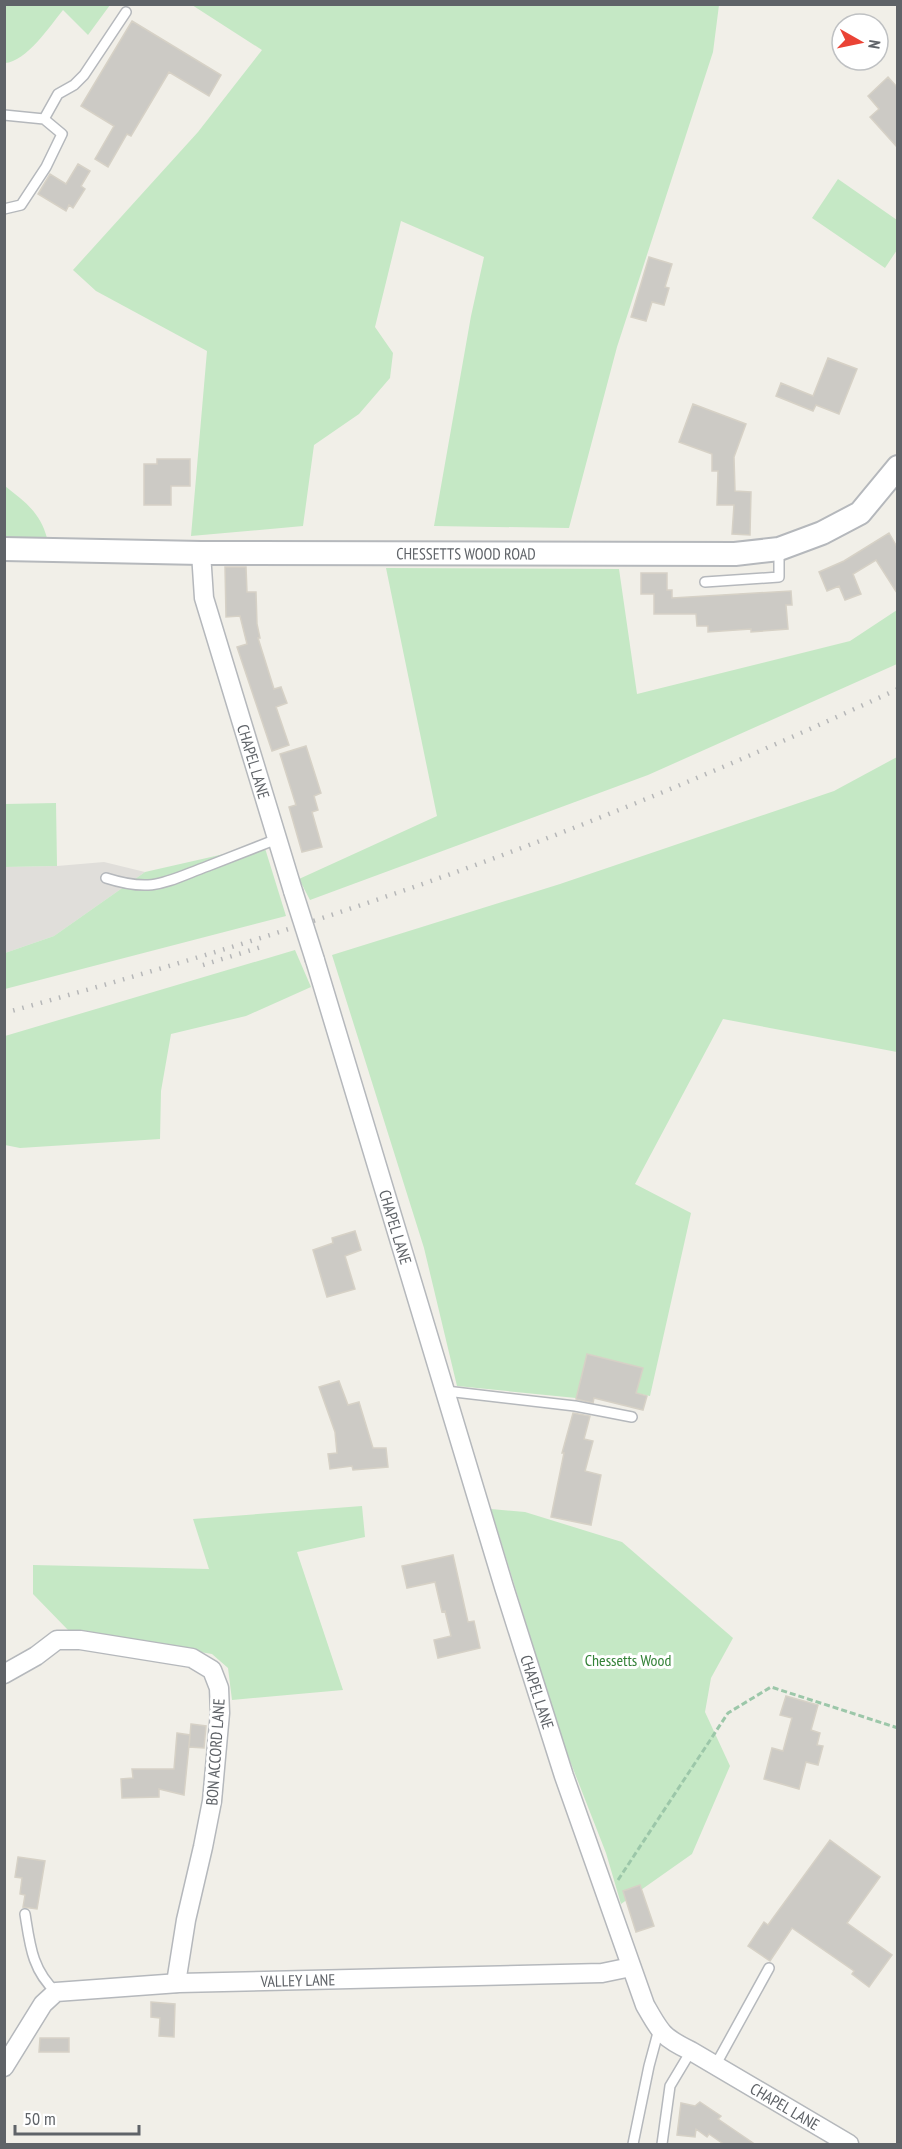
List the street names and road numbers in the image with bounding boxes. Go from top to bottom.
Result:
street label: CHESSETTS WOOD ROAD [396,543,536,564]
street label: CHAPEL LANE [233,722,274,801]
street label: CHAPEL LANE [375,1187,416,1267]
street label: CHAPEL LANE [516,1652,559,1732]
street label: BON ACCORD LANE [201,1698,229,1806]
street label: VALLEY LANE [259,1969,336,1991]
street label: CHAPEL LANE [747,2078,823,2135]

